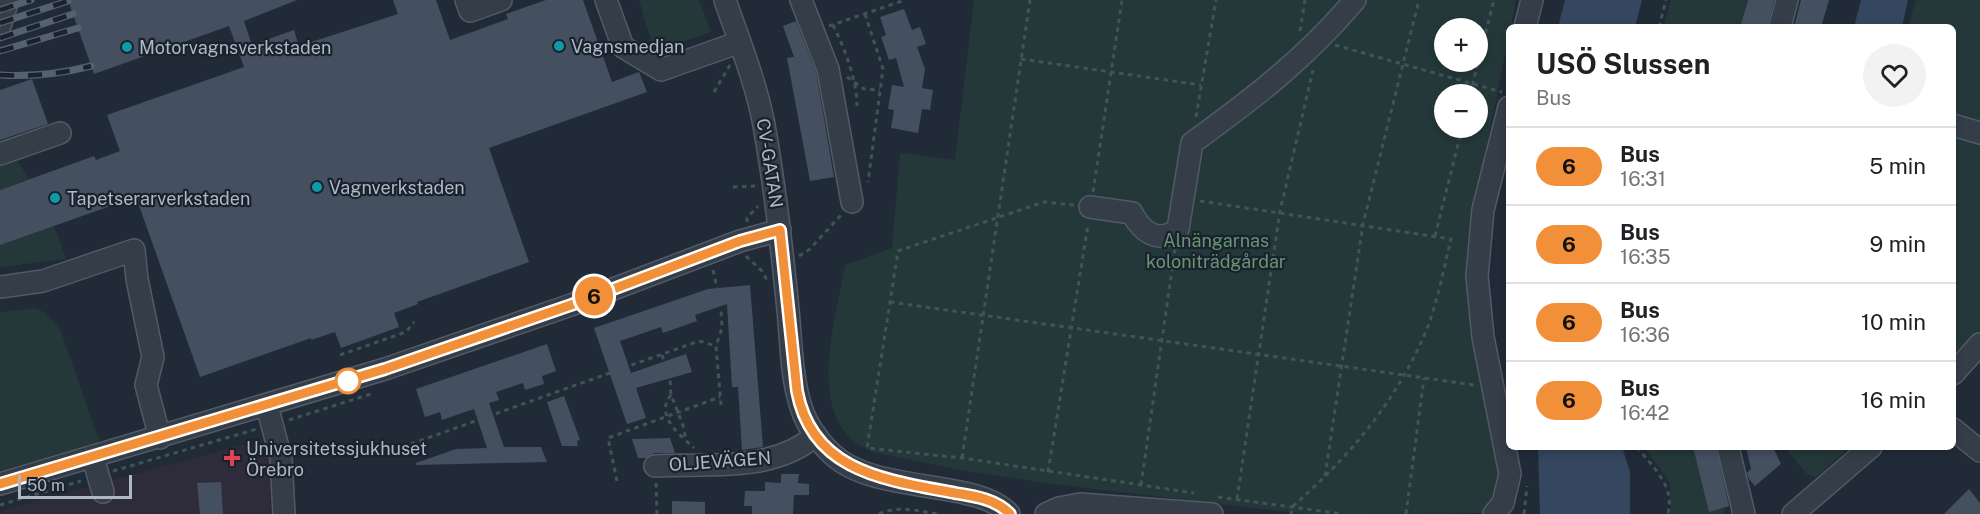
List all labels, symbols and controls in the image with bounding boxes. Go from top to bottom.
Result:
map controls [1434,18,1488,138]
button: + [1434,18,1488,72]
place label: Vagnsmedjan [571,36,684,57]
place label: Motorvagnsverkstaden [139,37,331,58]
marker: Vagnsmedjan [552,39,566,53]
marker: Motorvagnsverkstaden [120,40,134,54]
button: heart [1863,44,1926,107]
text: USÖ Slussen [1536,47,1710,80]
button: − [1434,84,1488,138]
text: Bus [1536,86,1571,110]
street label: CV-GATAN [753,117,787,209]
text: Bus [1620,141,1660,167]
text: 5 min [1869,153,1926,179]
text: 6 [1562,154,1576,179]
text: 16:31 [1620,167,1666,191]
place label: Vagnverkstaden [329,177,465,198]
marker: Vagnverkstaden [310,180,324,194]
place label: Tapetserarverkstaden [67,188,250,209]
marker: Tapetserarverkstaden [48,191,62,205]
text: Bus [1620,219,1660,245]
park label: Alnängarnas koloniträdgårdar [1146,230,1286,272]
text: 9 min [1870,231,1926,257]
text: 6 [1562,232,1576,257]
text: 16:35 [1620,245,1671,269]
line badge: 6 [574,276,614,316]
text: 6 [587,284,601,309]
text: Bus [1620,297,1660,323]
text: 10 min [1861,309,1926,335]
text: 6 [1562,310,1576,335]
text: 16:36 [1620,323,1670,347]
unlabelled marker [335,368,361,394]
text: Bus [1620,375,1660,401]
text: 16 min [1861,387,1926,413]
text: 6 [1562,388,1576,413]
text: 16:42 [1620,401,1669,425]
place label: Universitetssjukhuset Örebro [246,438,427,480]
street label: OLJEVÄGEN [668,446,772,475]
marker: Universitetssjukhuset Örebro [223,449,241,467]
scale bar [18,472,132,500]
text: 50 m [27,476,65,495]

